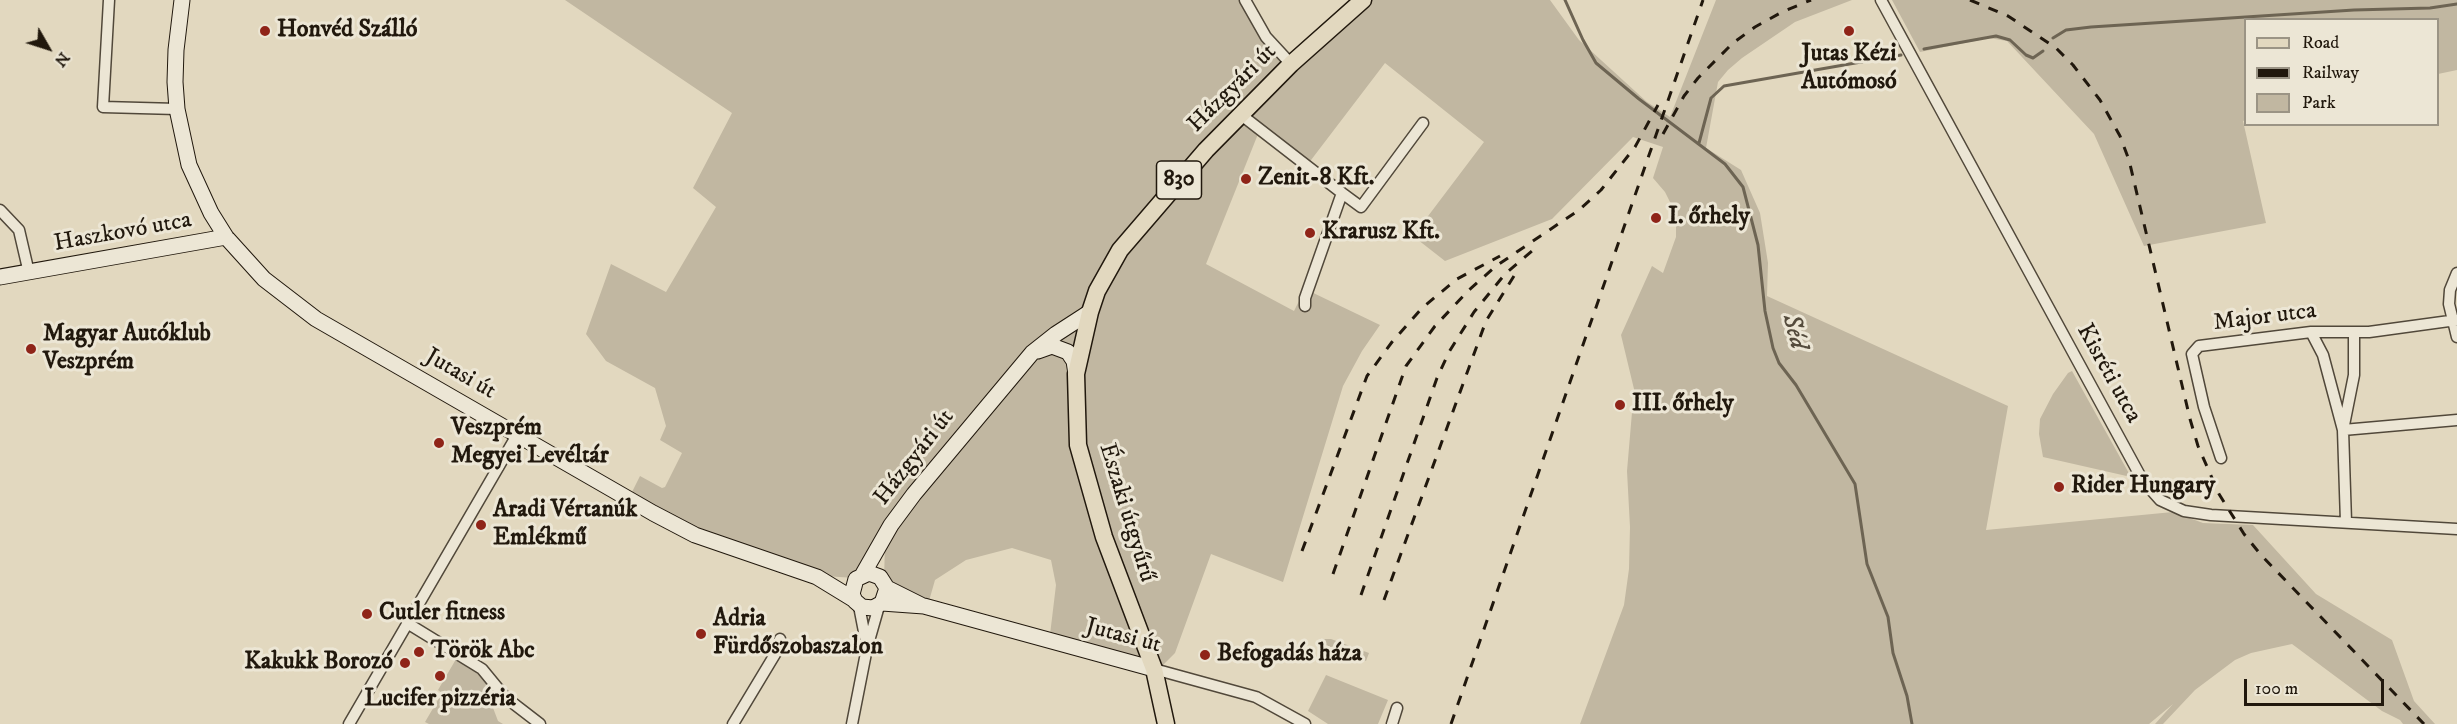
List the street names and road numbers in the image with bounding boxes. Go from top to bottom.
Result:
street label: Házgyári út [1183,39,1283,139]
road number: 830 [1156,161,1202,199]
street label: Haszkovó utca [52,207,194,259]
street label: Major utca [2212,297,2318,339]
street label: Kisréti utca [2069,319,2147,429]
street label: Jutasi út [419,343,501,407]
street label: Házgyári út [869,404,961,512]
street label: Északi útgyűrű [1091,440,1161,586]
street label: Jutasi út [1082,613,1164,661]

